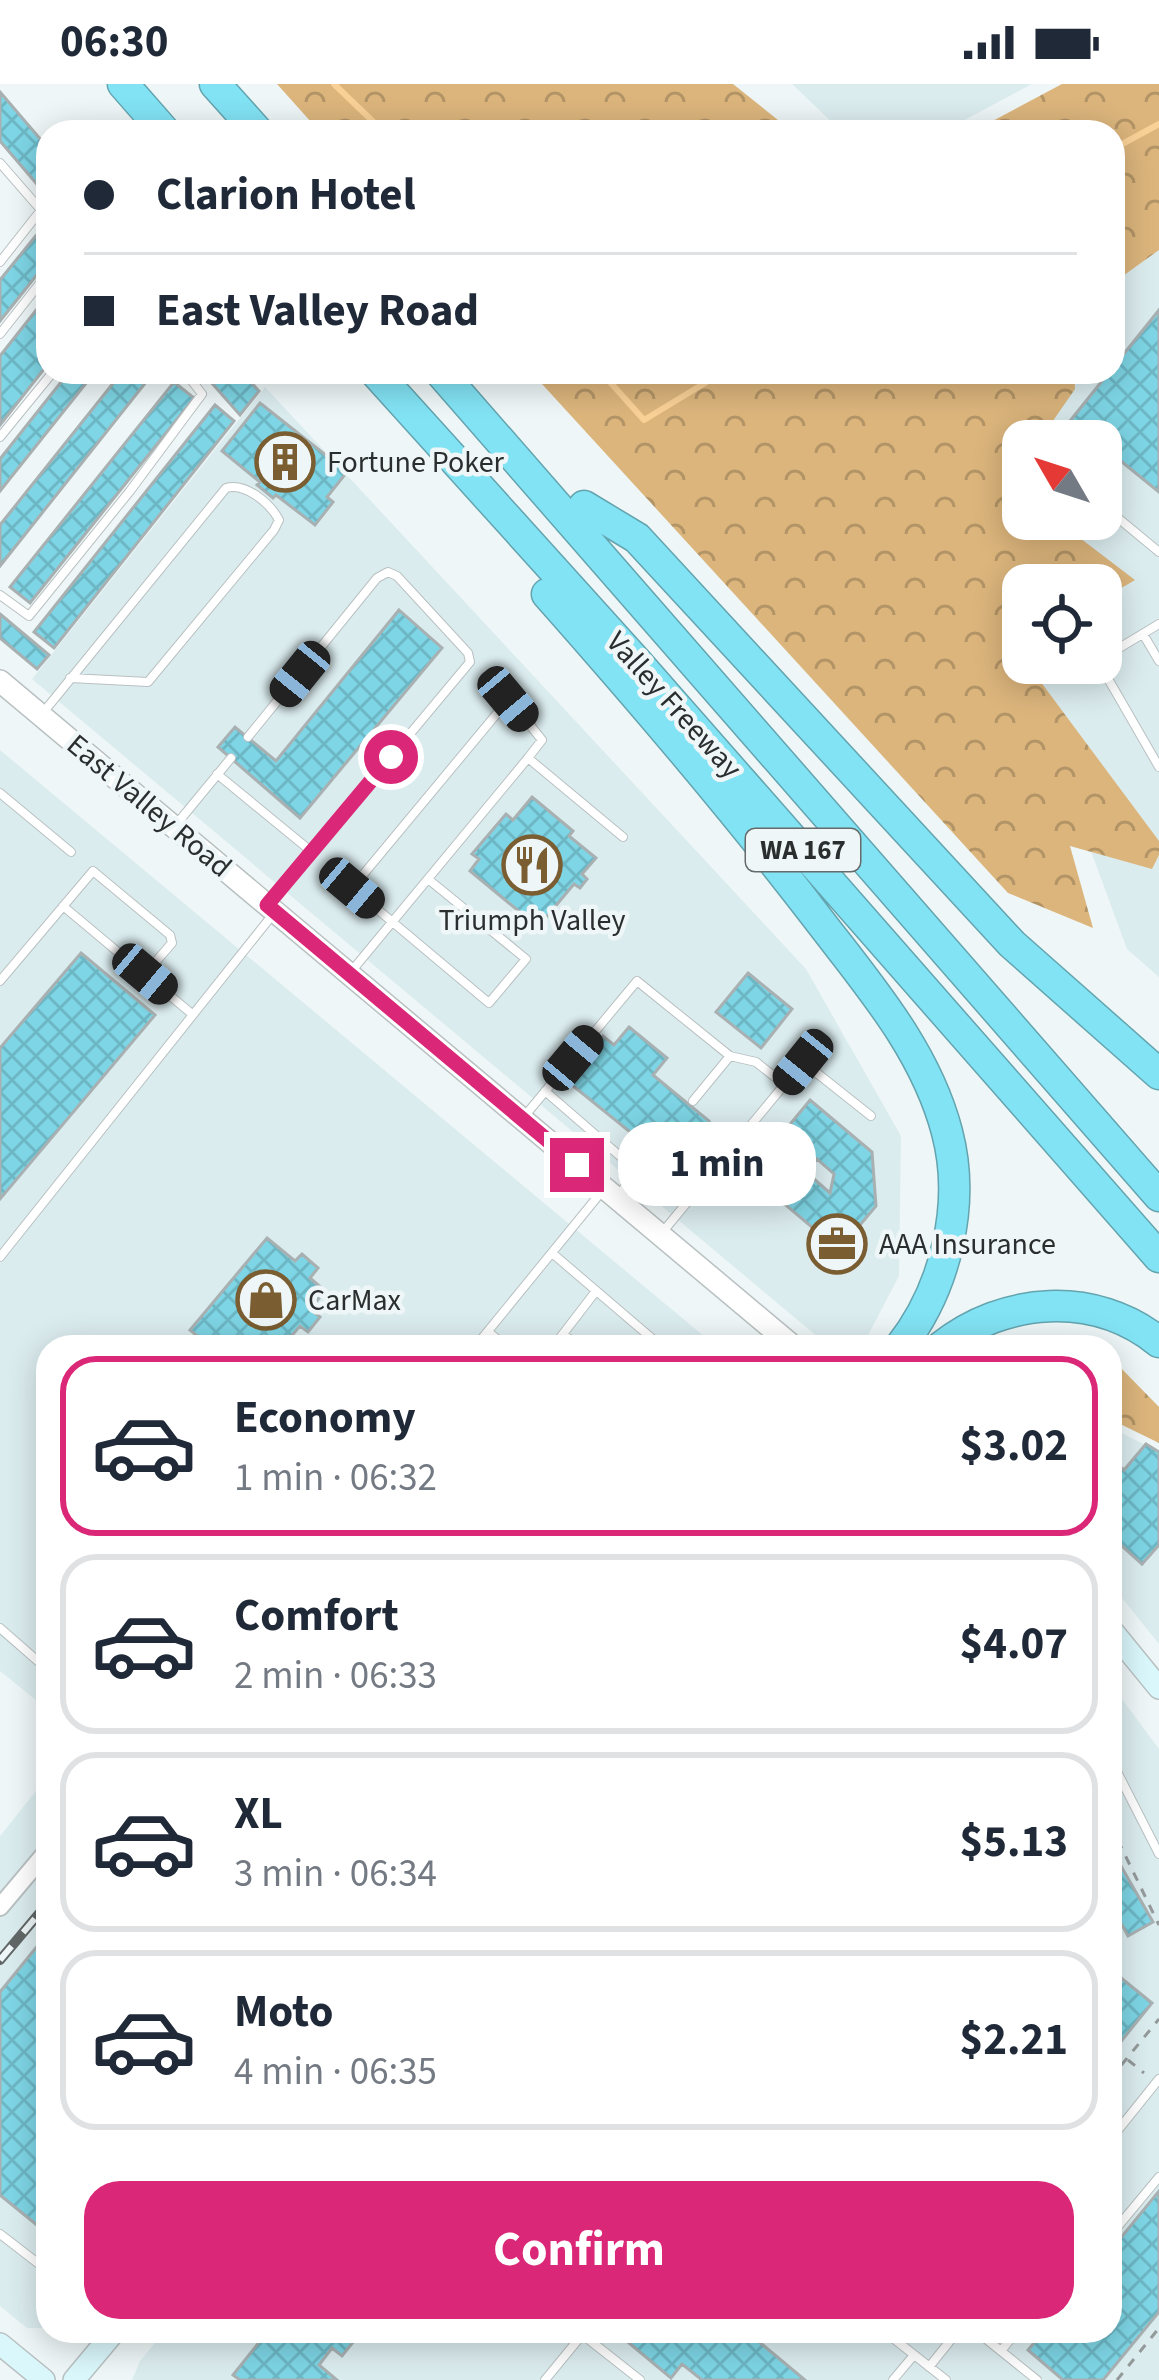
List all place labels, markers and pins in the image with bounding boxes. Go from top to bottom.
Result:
building icon: Fortune Poker [254,431,316,493]
place label: Fortune Poker [327,441,505,484]
restaurant icon: Triumph Valley [501,834,563,896]
place label: Triumph Valley [439,899,625,942]
office icon: AAA Insurance [806,1213,868,1275]
place label: AAA Insurance [879,1223,1056,1266]
shop icon: CarMax [235,1269,297,1331]
place label: CarMax [308,1279,401,1322]

